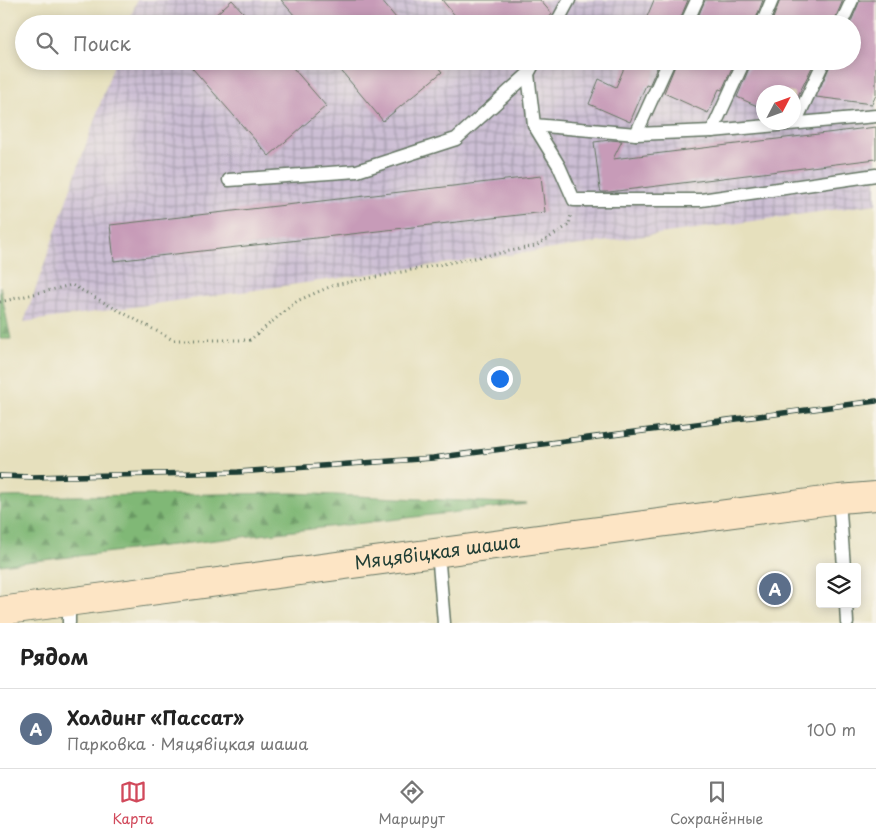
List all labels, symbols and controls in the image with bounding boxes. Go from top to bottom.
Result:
search box [15,15,861,70]
icon: search [33,29,61,57]
text: Поиск [73,29,131,57]
north arrow [756,85,801,130]
your location [487,366,513,392]
street label: Мяцявіцкая шаша [353,527,522,576]
map controls [816,563,861,608]
button: layers [816,563,861,608]
pin: A [759,570,791,608]
text: Рядом [20,640,88,672]
text: Холдинг «Пассат» [67,703,244,731]
text: A [30,717,42,741]
text: 100 m [807,717,856,741]
text: Парковка · Мяцявіцкая шаша [67,731,308,755]
tab: Карта [113,778,154,829]
tab: Маршрут [379,778,445,829]
tab: Сохранённые [670,778,763,829]

